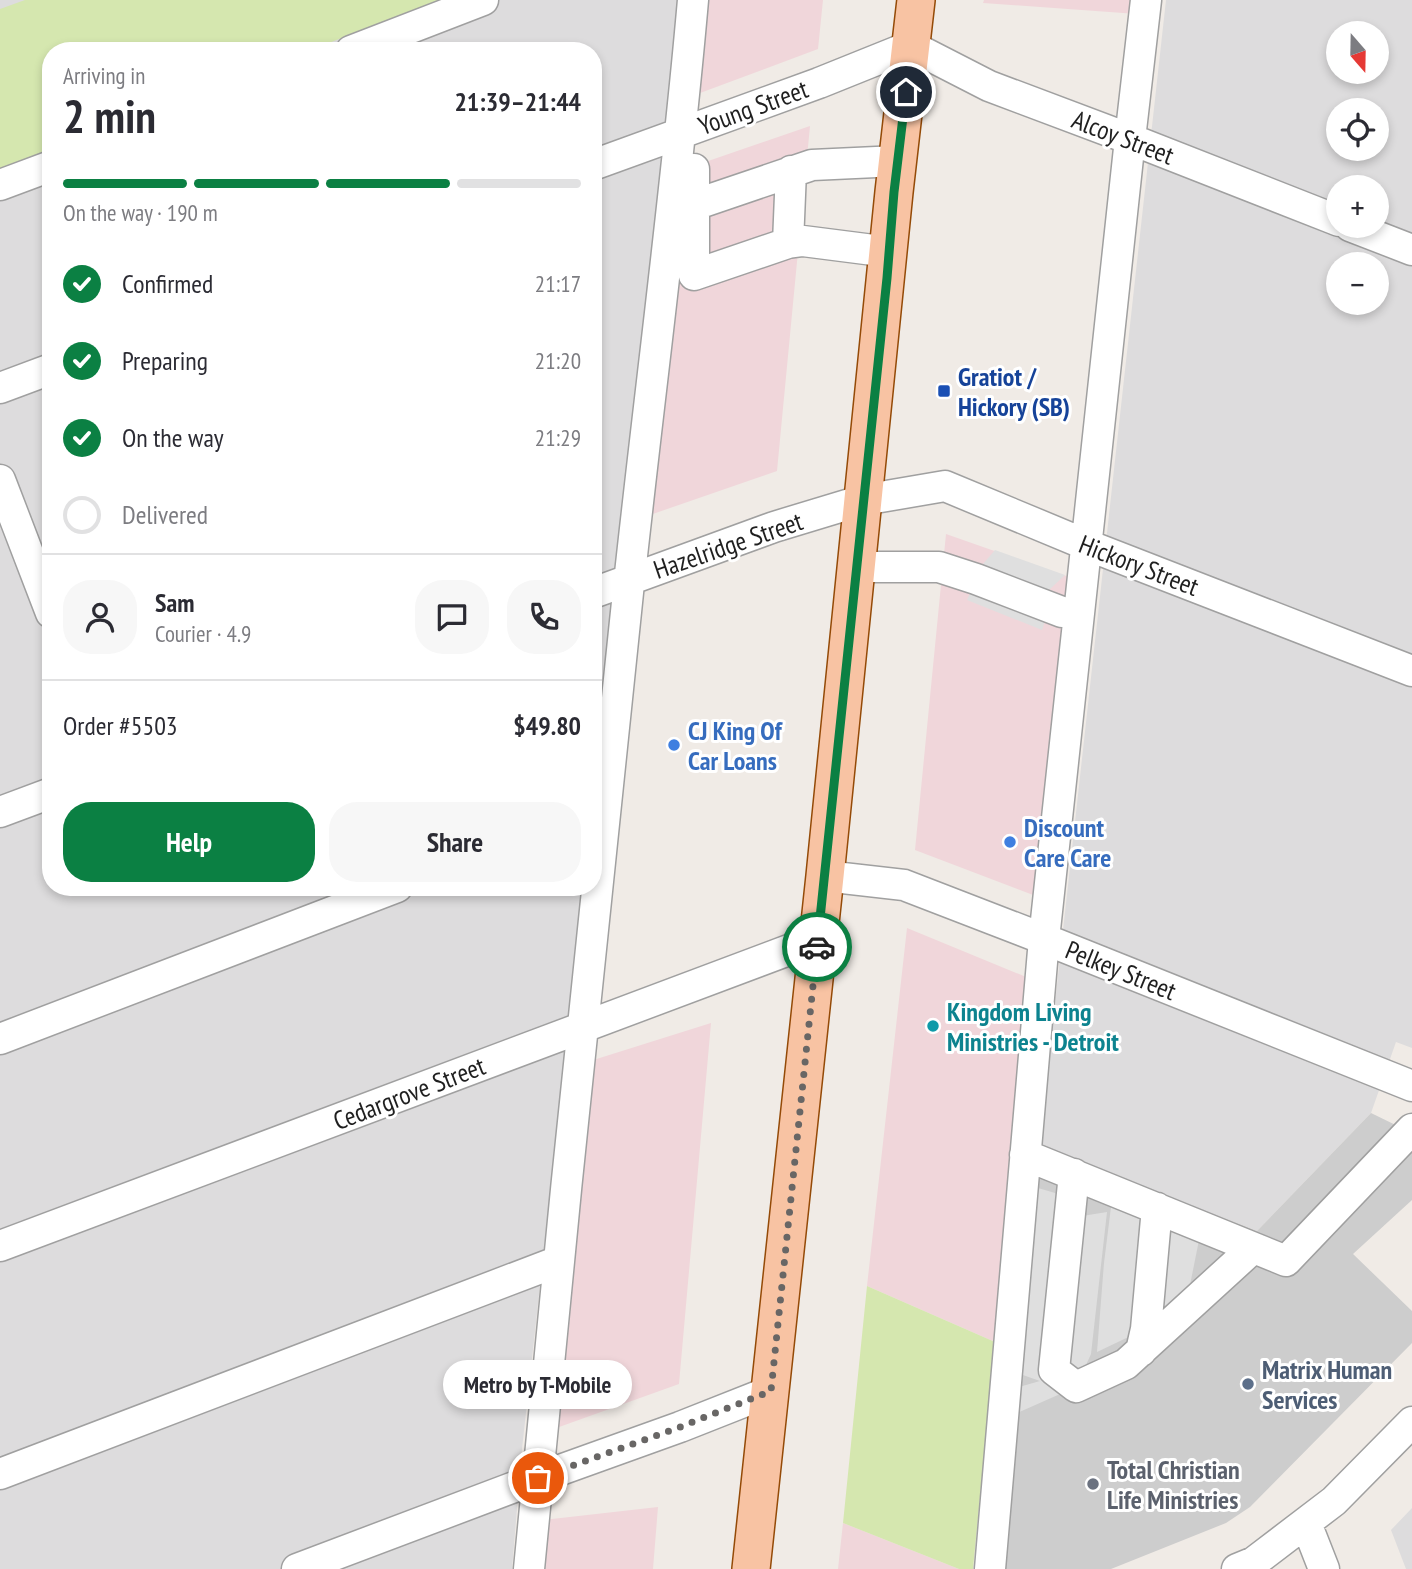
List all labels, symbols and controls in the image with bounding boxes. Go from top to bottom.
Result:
north arrow [1326,21,1390,84]
map controls [1326,21,1389,315]
text: Arriving in [63,61,145,90]
pin [876,62,936,122]
street label: Young Street [694,72,812,142]
icon: home [887,73,925,111]
text: 21:39–21:44 [454,85,581,118]
text: 2 min [63,86,156,146]
button: locate [1326,98,1389,161]
street label: Alcoy Street [1067,103,1179,171]
button: + [1326,175,1389,238]
text: On the way · 190 m [63,198,218,227]
button: − [1326,252,1389,315]
icon: check [63,265,101,303]
text: Confirmed [122,267,213,300]
text: 21:17 [535,269,581,298]
icon: check [63,342,101,380]
text: Preparing [122,344,208,377]
text: 21:20 [535,346,581,375]
place label: Gratiot / Hickory (SB) [958,360,1070,423]
marker: Gratiot / Hickory (SB) [936,383,952,399]
icon: check [63,419,101,457]
text: On the way [122,421,224,454]
text: 21:29 [535,423,581,452]
text: Delivered [122,498,208,531]
street label: Hazelridge Street [649,504,807,586]
street label: Hickory Street [1075,527,1203,603]
button: person [63,580,137,654]
button: chat [415,580,489,654]
button: phone [507,580,581,654]
text: Sam [155,586,194,619]
text: Courier · 4.9 [155,619,251,648]
text: Order #5503 [63,709,178,742]
text: $49.80 [513,709,581,742]
place label: CJ King Of Car Loans [688,714,784,777]
marker: CJ King Of Car Loans [666,737,682,753]
button: Help [63,802,315,882]
button: Share [329,802,581,882]
place label: Discount Care Care [1024,811,1111,874]
marker: Discount Care Care [1002,834,1018,850]
courier [782,912,852,982]
icon: car [798,928,836,966]
street label: Pelkey Street [1061,933,1181,1007]
place label: Kingdom Living Ministries - Detroit [947,995,1119,1058]
marker: Kingdom Living Ministries - Detroit [925,1018,941,1034]
street label: Cedargrove Street [328,1049,490,1137]
place label: Matrix Human Services [1262,1353,1392,1416]
callout: Metro by T-Mobile [444,1359,632,1408]
text: Metro by T-Mobile [464,1370,611,1399]
marker: Matrix Human Services [1240,1376,1256,1392]
pin [508,1448,568,1508]
place label: Total Christian Life Ministries [1107,1453,1240,1516]
icon: bag [519,1459,557,1497]
marker: Total Christian Life Ministries [1085,1476,1101,1492]

